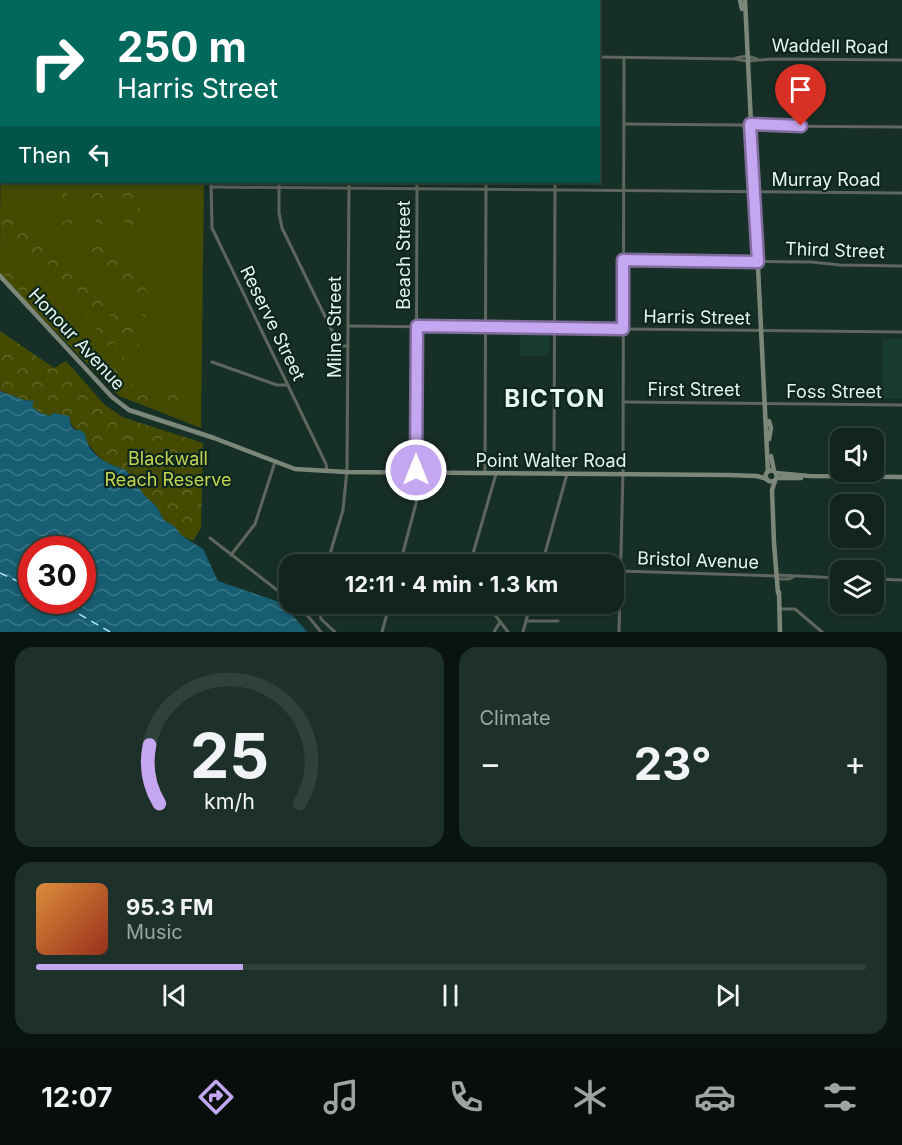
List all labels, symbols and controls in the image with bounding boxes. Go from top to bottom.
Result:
text: 250 m [117,21,247,72]
icon: right [18,24,96,102]
street label: Waddell Road [771,34,889,58]
pin [775,64,826,126]
text: Harris Street [117,72,278,105]
icon: arrive [784,73,817,106]
icon: left [83,138,116,171]
text: Then [18,142,71,168]
street label: Murray Road [771,169,881,190]
street label: Beach Street [393,200,414,310]
street label: Third Street [785,238,885,262]
street label: Reserve Street [236,262,310,384]
street label: Milne Street [324,276,345,378]
street label: Honour Avenue [25,284,129,394]
street label: Harris Street [643,306,751,328]
street label: First Street [647,379,741,400]
street label: Foss Street [786,381,882,402]
district label: BICTON [504,384,606,413]
map controls [830,428,884,614]
button: sound [830,428,884,482]
position arrow [384,438,448,502]
park label: Blackwall Reach Reserve [104,448,232,490]
street label: Point Walter Road [475,450,627,471]
button: search [830,494,884,548]
speed limit sign: 30 [18,536,96,614]
street label: Bristol Avenue [637,547,759,573]
button: layers [830,560,884,614]
text: 12:11 · 4 min · 1.3 km [345,571,558,597]
text: Climate [480,706,551,730]
text: 25 [190,718,269,793]
text: 23° [634,736,712,791]
text: − [480,743,501,783]
text: + [844,743,866,783]
text: km/h [204,788,255,814]
text: 95.3 FM [126,894,214,920]
text: Music [126,920,183,944]
icon: previous [158,979,191,1012]
icon: pause [434,979,467,1012]
icon: next [711,979,744,1012]
icon: directions [195,1076,237,1118]
icon: music [320,1076,362,1118]
icon: phone [445,1076,487,1118]
icon: climate [569,1076,611,1118]
icon: car [694,1076,736,1118]
icon: filters [819,1076,861,1118]
text: 12:07 [41,1081,112,1114]

